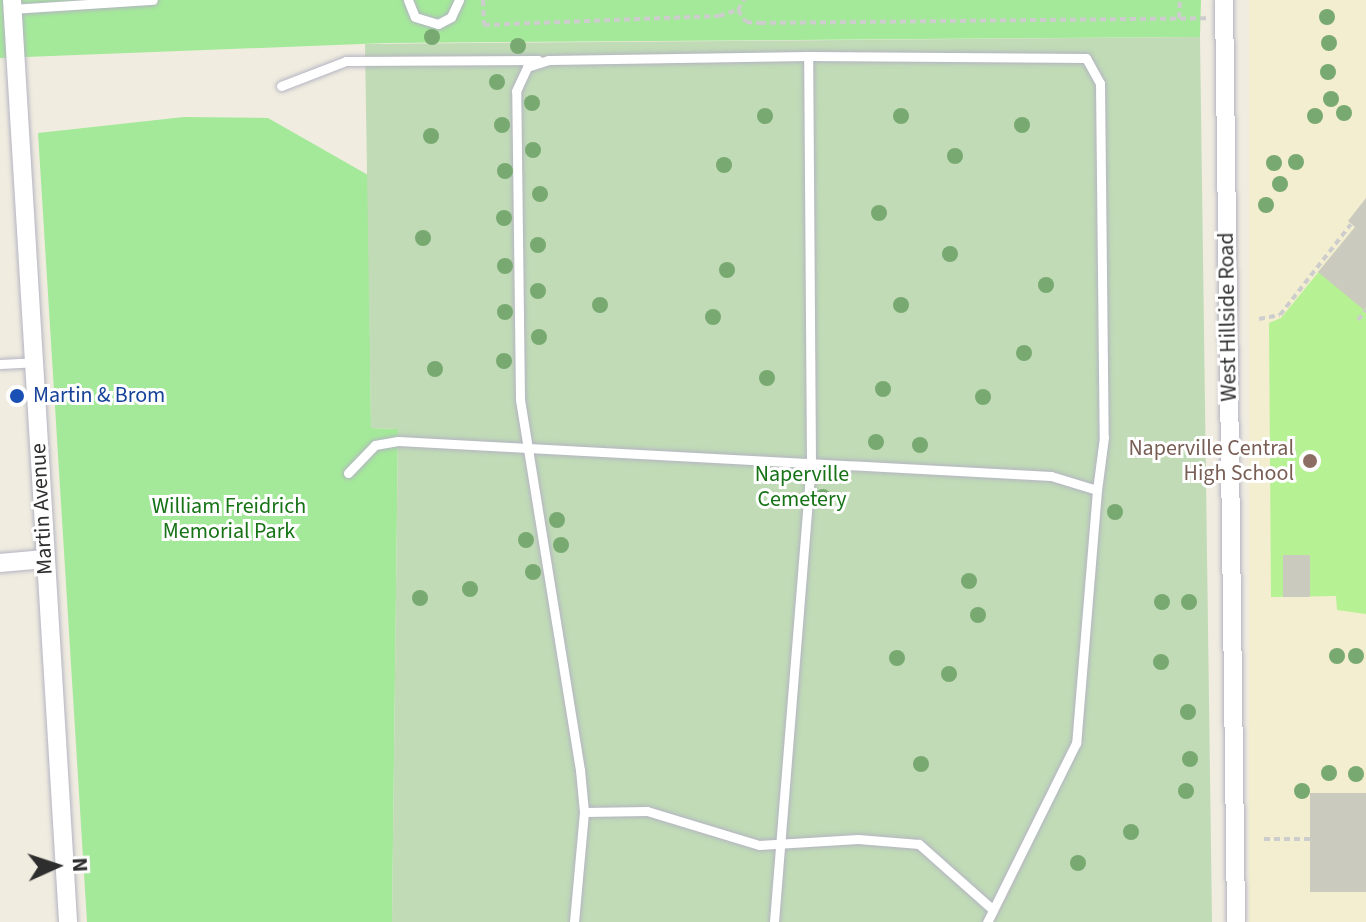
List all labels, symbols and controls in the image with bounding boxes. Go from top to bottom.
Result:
street label: West Hillside Road [1213,232,1243,402]
place label: Martin & Brom [33,383,165,409]
marker: Martin & Brom [8,387,26,405]
place label: Naperville Central High School [1128,435,1294,486]
street label: Martin Avenue [25,442,59,576]
marker: Naperville Central High School [1301,452,1319,470]
park label: Naperville Cemetery [755,461,849,512]
park label: William Freidrich Memorial Park [152,493,306,544]
north arrow [16,826,96,906]
text: N [64,857,96,873]

